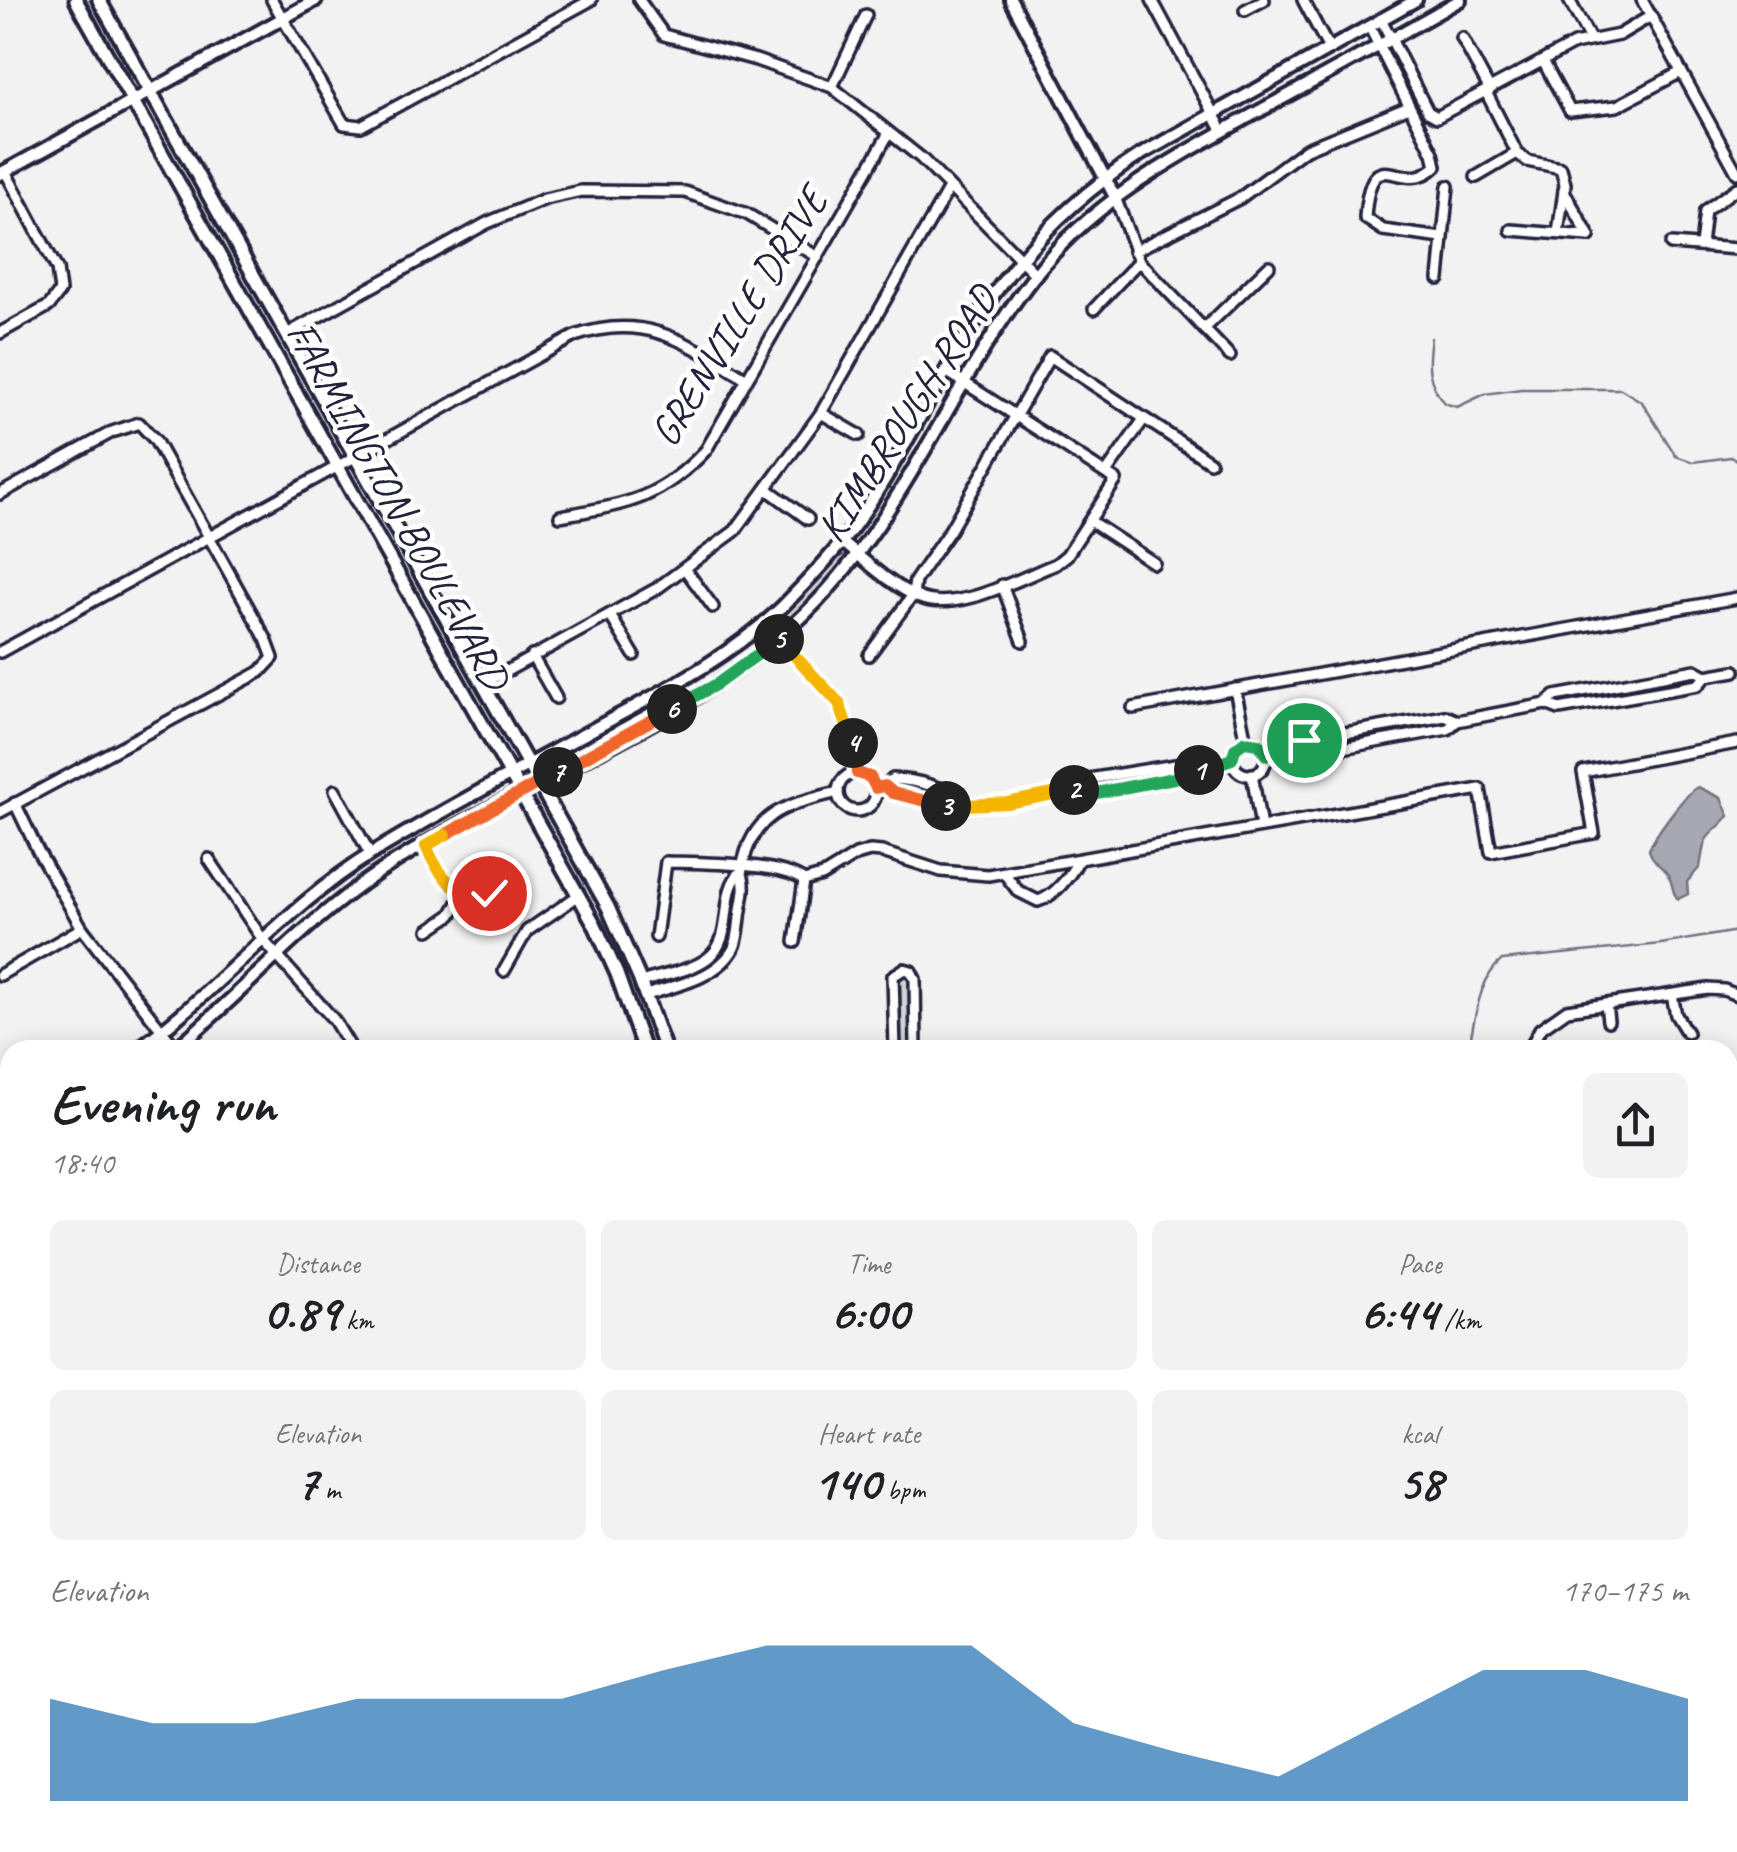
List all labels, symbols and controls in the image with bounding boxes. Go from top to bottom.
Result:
street label: GRENVILLE DRIVE [638,174,842,456]
street label: KIMBROUGH ROAD [805,274,1011,552]
street label: FARMINGTON BOULEVARD [275,312,523,702]
pin: 5 [754,614,804,664]
text: 5 [773,621,785,656]
pin: 6 [647,684,697,734]
text: 6 [665,691,679,726]
pin [1262,698,1347,783]
icon: arrive [1277,713,1332,768]
pin: 4 [828,718,878,768]
text: 4 [847,725,859,760]
pin: 1 [1174,745,1224,795]
pin: 7 [533,747,583,797]
text: 1 [1193,752,1205,787]
text: 7 [552,754,564,789]
pin: 2 [1049,765,1099,815]
text: 2 [1068,772,1080,807]
pin: 3 [921,781,971,831]
text: 3 [940,788,952,823]
pin [447,851,532,936]
icon: check [462,866,517,921]
text: Evening run [50,1069,275,1139]
button: share [1583,1073,1688,1178]
text: 18:40 [50,1142,114,1183]
text: Distance [276,1246,360,1281]
text: Time [848,1246,890,1281]
text: Pace [1398,1246,1442,1281]
text: 0.89 [263,1281,339,1344]
text: 6:00 [830,1281,908,1344]
text: 6:44 [1359,1281,1438,1344]
text: km [339,1302,373,1337]
text: /km [1438,1302,1481,1337]
text: Elevation [275,1416,361,1451]
text: Heart rate [818,1416,920,1451]
text: kcal [1401,1416,1439,1451]
text: 7 [296,1451,318,1514]
text: 140 [813,1451,880,1514]
text: 58 [1398,1451,1442,1514]
text: m [318,1472,340,1507]
text: bpm [880,1472,925,1507]
text: Elevation [50,1570,148,1611]
text: 170–175 m [1562,1570,1688,1611]

